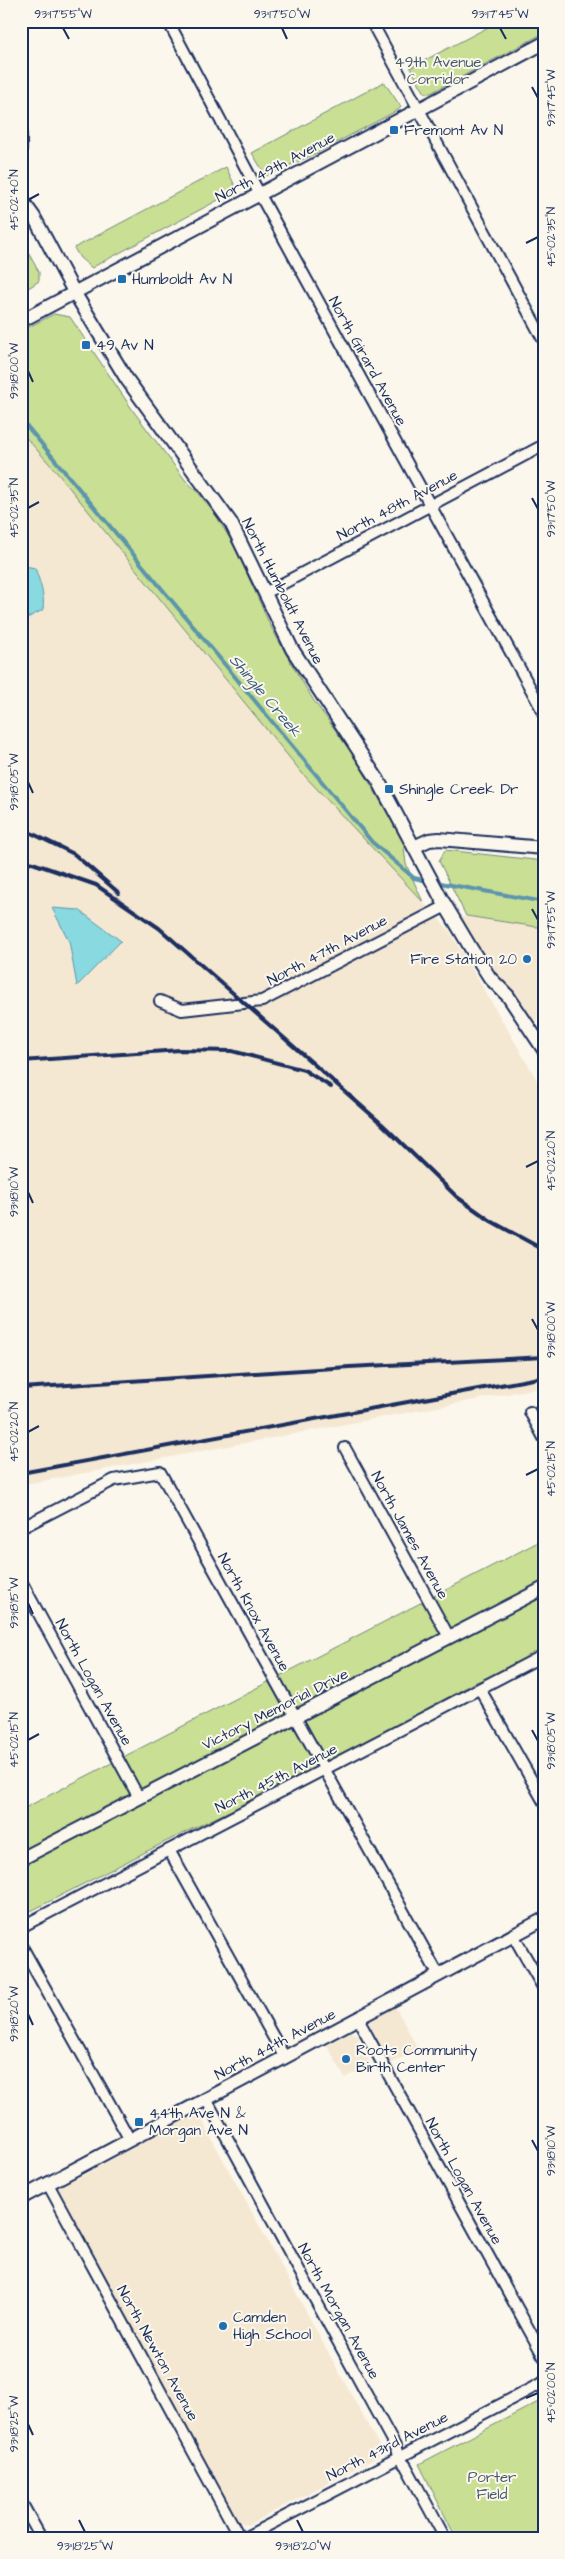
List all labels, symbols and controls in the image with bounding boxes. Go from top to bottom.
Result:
text: 93°17'55"W [34,6,92,23]
text: 93°17'50"W [254,6,311,23]
text: 93°17'45"W [471,6,529,23]
park label: 49th Avenue Corridor [395,52,481,90]
text: 93°17'45"W [543,69,560,127]
place label: Fremont Av N [404,120,503,141]
marker: Fremont Av N [388,124,400,136]
street label: North 49th Avenue [212,127,339,208]
text: 45°02'40"N [6,169,23,231]
text: 45°02'35"N [543,206,560,267]
place label: Humboldt Av N [132,269,232,290]
marker: Humboldt Av N [116,273,128,285]
street label: North Girard Avenue [323,293,412,430]
place label: 49 Av N [96,335,154,356]
marker: 49 Av N [80,339,92,351]
text: 93°18'00"W [6,342,23,399]
street label: North 48th Avenue [333,465,461,546]
text: 45°02'35"N [6,477,23,538]
text: 93°17'50"W [543,480,560,537]
street label: North Humboldt Avenue [236,514,329,668]
water label: Shingle Creek [223,650,307,743]
text: 93°18'05"W [6,753,23,811]
place label: Shingle Creek Dr [399,779,518,801]
marker: Shingle Creek Dr [383,783,395,795]
text: 93°17'55"W [543,891,560,949]
street label: North 47th Avenue [263,910,391,991]
place label: Fire Station 20 [410,949,518,970]
marker: Fire Station 20 [521,953,533,965]
text: 45°02'20"N [543,1130,560,1191]
text: 93°18'10"W [6,1166,23,1217]
text: 93°18'00"W [543,1301,560,1358]
text: 45°02'20"N [6,1401,23,1462]
text: 45°02'15"N [543,1440,560,1497]
street label: North James Avenue [366,1468,453,1603]
street label: North Knox Avenue [212,1549,295,1675]
text: 93°18'15"W [6,1577,23,1629]
street label: North Logan Avenue [49,1615,137,1750]
street label: Victory Memorial Drive [198,1663,352,1756]
text: 45°02'15"N [6,1711,23,1768]
text: 93°18'05"W [543,1712,560,1770]
street label: North 45th Avenue [211,1739,341,1818]
text: 93°18'20"W [6,1986,23,2042]
street label: North 44th Avenue [211,2004,339,2085]
place label: Roots Community Birth Center [356,2040,477,2078]
marker: Roots Community Birth Center [340,2053,352,2065]
place label: 44th Ave N & Morgan Ave N [149,2103,248,2142]
street label: North Logan Avenue [419,2114,507,2249]
marker: 44th Ave N & Morgan Ave N [133,2116,145,2128]
text: 93°18'10"W [543,2125,560,2176]
street label: North Morgan Avenue [292,2240,385,2383]
street label: North Newton Avenue [112,2282,204,2425]
place label: Camden High School [233,2307,311,2346]
marker: Camden High School [217,2320,229,2332]
text: 45°02'00"N [543,2362,560,2424]
text: 93°18'25"W [6,2395,23,2452]
street label: North 43rd Avenue [323,2407,452,2486]
park label: Porter Field [468,2467,516,2505]
text: 93°18'25"W [57,2538,114,2555]
text: 93°18'20"W [275,2538,331,2555]

